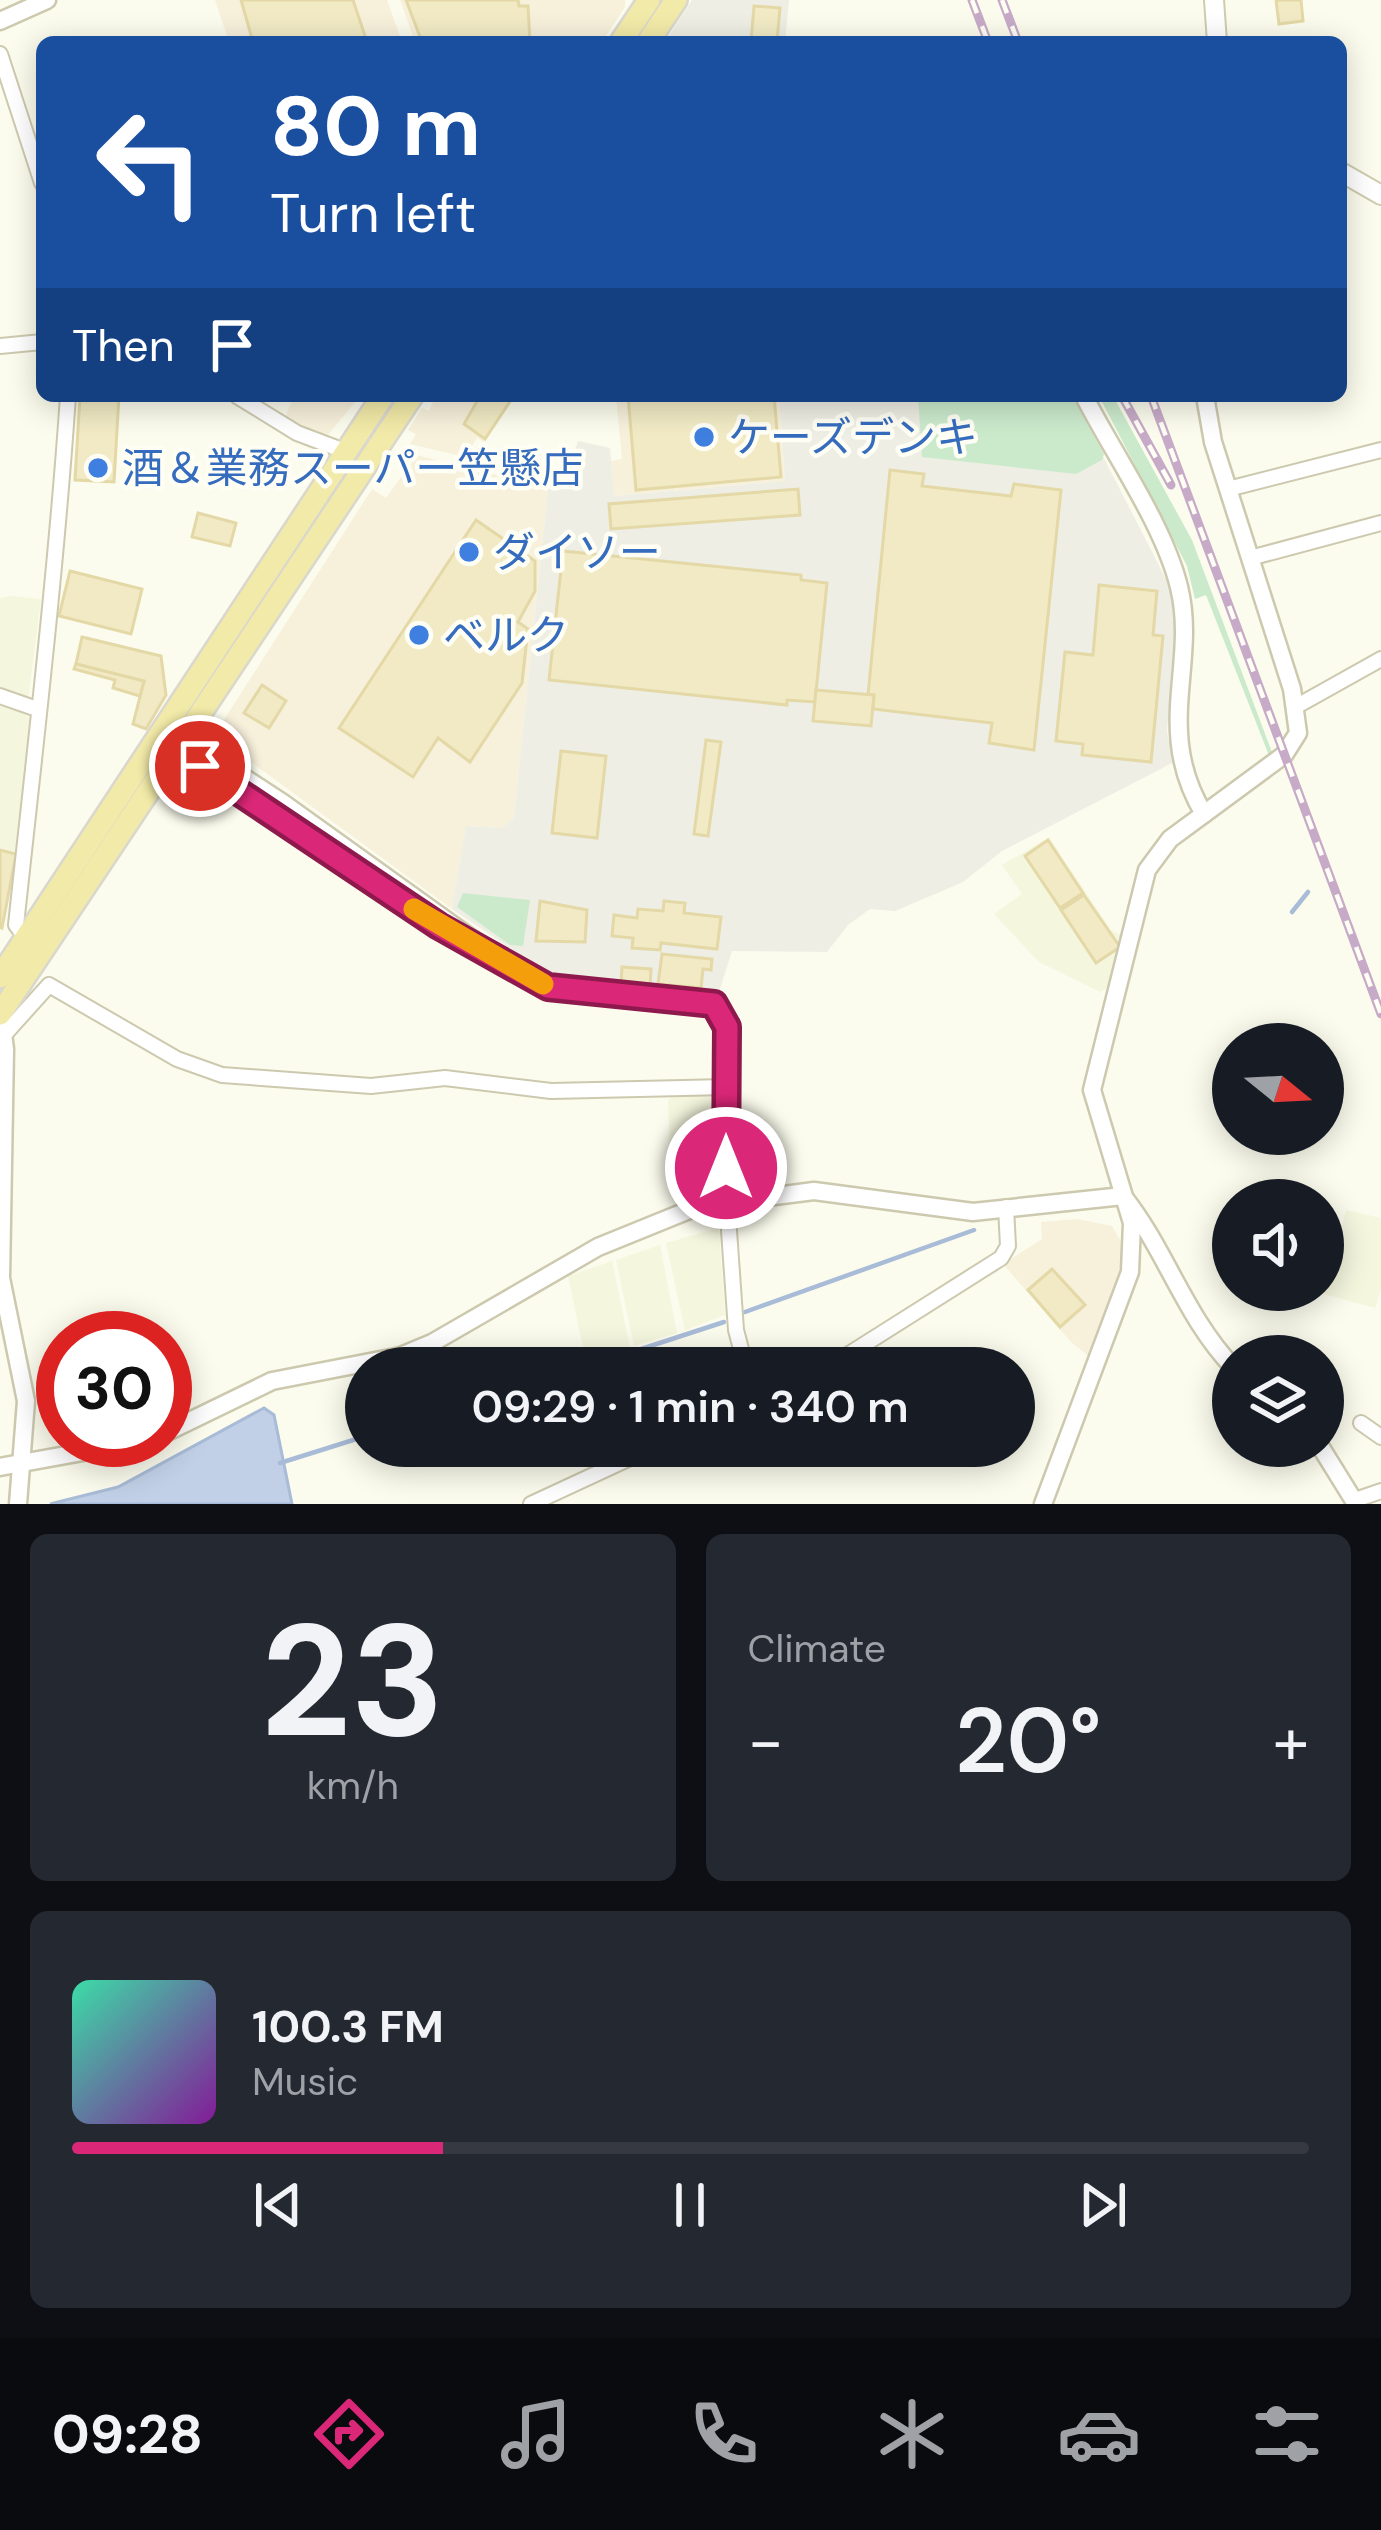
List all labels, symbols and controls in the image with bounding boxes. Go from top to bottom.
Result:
text: 80 m [270,72,481,181]
icon: left [72,84,228,240]
text: Turn left [270,178,476,249]
icon: arrive [199,312,265,378]
text: Then [72,316,175,375]
place label: ケーズデンキ [728,410,978,465]
marker: ケーズデンキ [691,424,717,450]
place label: 酒＆業務スーパー笠懸店 [122,441,584,496]
marker: 酒＆業務スーパー笠懸店 [85,455,111,481]
place label: ダイソー [493,525,661,580]
marker: ダイソー [456,539,482,565]
place label: ベルク [443,608,569,663]
marker: ベルク [406,622,432,648]
pin [149,715,251,817]
icon: arrive [167,733,233,799]
north arrow [1212,1023,1344,1155]
map controls [1212,1023,1344,1467]
position arrow [663,1105,789,1231]
button: sound [1212,1179,1344,1311]
speed limit sign: 30 [36,1311,192,1467]
button: layers [1212,1335,1344,1467]
text: 09:29 · 1 min · 340 m [471,1377,909,1436]
text: 23 [261,1580,445,1783]
text: Climate [748,1623,886,1674]
text: 20° [955,1683,1101,1800]
text: − [748,1699,784,1784]
text: + [1273,1699,1309,1784]
text: km/h [307,1760,399,1811]
text: 100.3 FM [252,1997,444,2056]
text: Music [252,2056,358,2107]
icon: previous [245,2172,311,2238]
icon: pause [657,2172,723,2238]
icon: next [1070,2172,1136,2238]
icon: directions [307,2392,391,2476]
icon: music [494,2392,578,2476]
icon: phone [682,2392,766,2476]
icon: climate [870,2392,954,2476]
icon: car [1057,2392,1141,2476]
icon: filters [1245,2392,1329,2476]
text: 09:28 [52,2399,203,2470]

